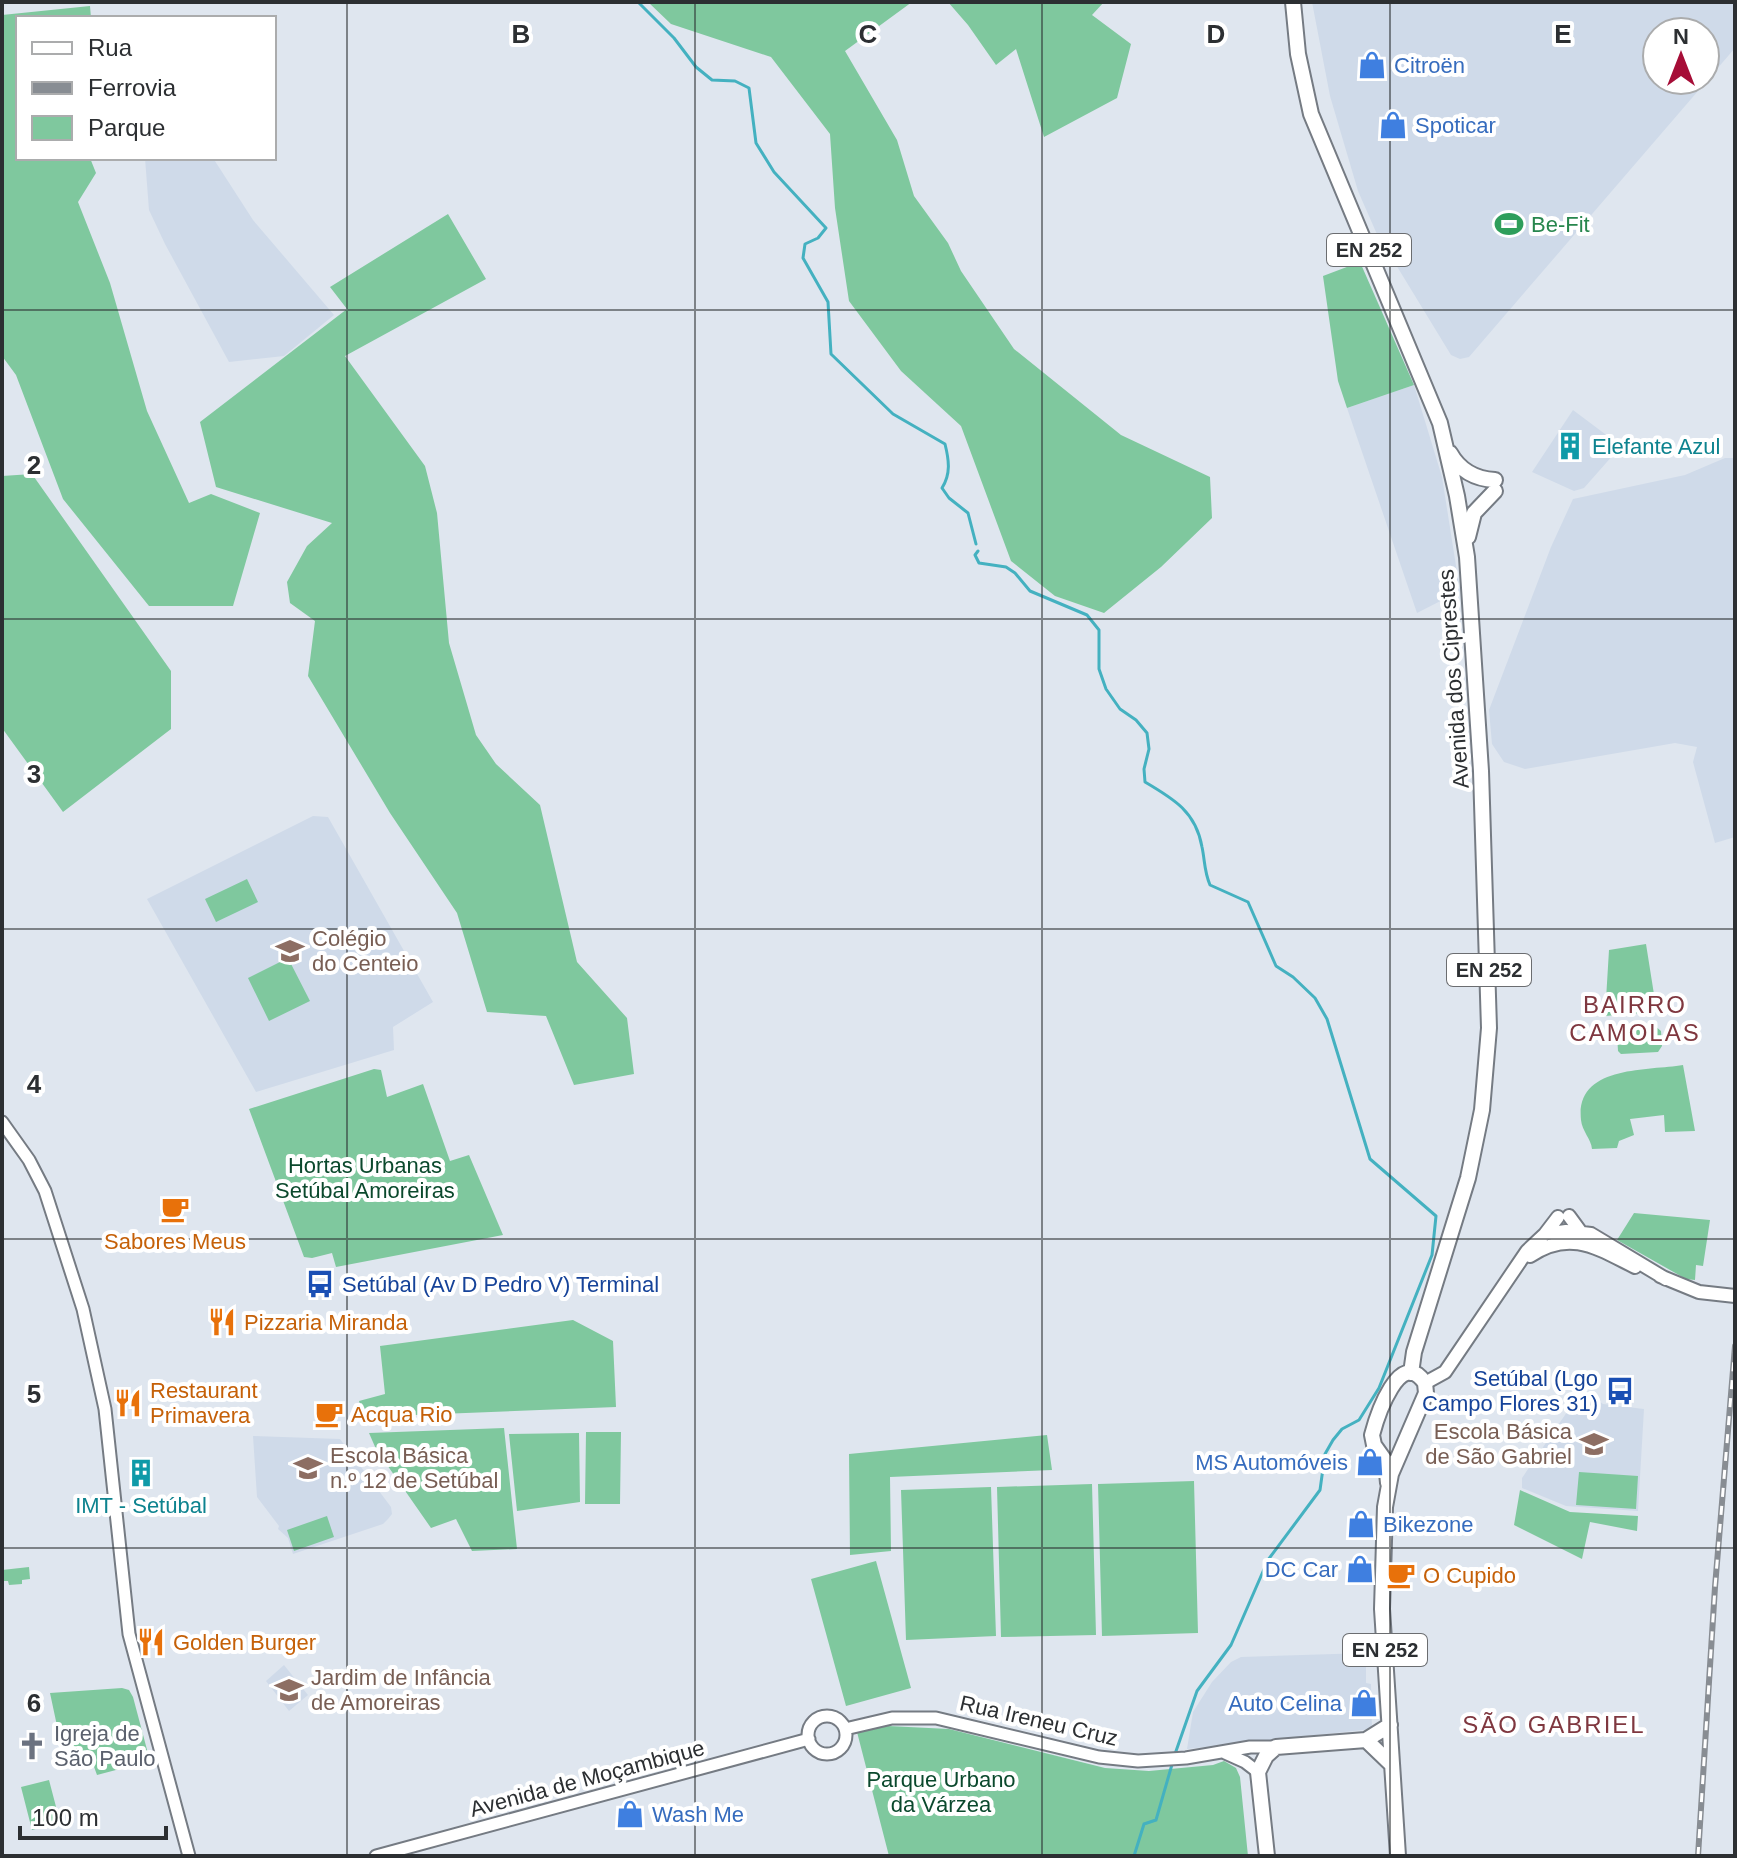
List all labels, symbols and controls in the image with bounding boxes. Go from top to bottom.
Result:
legend [16,16,276,160]
north arrow [1641,16,1721,96]
text: B [512,19,530,49]
text: C [859,19,878,49]
text: D [1207,19,1225,49]
text: E [1554,19,1572,49]
text: N [1673,24,1689,49]
text: Rua [88,34,133,61]
shop icon: Citroën [1357,50,1387,80]
place label: Citroën [1394,53,1465,78]
text: Ferrovia [88,74,177,101]
shop icon: Spoticar [1378,110,1408,140]
place label: Spoticar [1415,113,1496,138]
text: Parque [88,114,165,141]
sports icon: Be-Fit [1494,209,1524,239]
place label: Be-Fit [1531,212,1590,237]
road number: EN 252 [1327,234,1411,266]
building icon: Elefante Azul [1555,431,1585,461]
place label: Elefante Azul [1592,434,1720,459]
text: 2 [27,450,41,480]
street label: Avenida dos Ciprestes [1433,568,1474,789]
text: 3 [27,759,41,789]
place label: Colégio do Centeio [312,926,418,976]
school or university icon: Colégio do Centeio [275,936,305,966]
road number: EN 252 [1447,954,1531,986]
district label: BAIRRO CAMOLAS [1569,991,1701,1046]
text: 4 [27,1069,42,1099]
park label: Hortas Urbanas Setúbal Amoreiras [275,1153,455,1203]
cafe icon: Sabores Meus [160,1194,190,1224]
place label: Sabores Meus [104,1229,246,1254]
bus stop icon: Setúbal (Av D Pedro V) Terminal [305,1269,335,1299]
place label: Setúbal (Av D Pedro V) Terminal [342,1272,659,1297]
restaurant icon: Pizzaria Miranda [207,1307,237,1337]
place label: Pizzaria Miranda [244,1310,409,1335]
place label: Setúbal (Lgo Campo Flores 31) [1422,1366,1598,1416]
bus stop icon: Setúbal (Lgo Campo Flores 31) [1605,1376,1635,1406]
place label: Restaurant Primavera [150,1378,258,1428]
text: 5 [27,1379,41,1409]
restaurant icon: Restaurant Primavera [113,1388,143,1418]
cafe icon: Acqua Rio [314,1399,344,1429]
place label: Acqua Rio [351,1402,453,1427]
place label: Escola Básica de São Gabriel [1425,1419,1573,1469]
school or university icon: Escola Básica de São Gabriel [1579,1429,1609,1459]
place label: Escola Básica n.º 12 de Setúbal [330,1443,498,1493]
shop icon: MS Automóveis [1355,1447,1385,1477]
place label: MS Automóveis [1195,1450,1348,1475]
school or university icon: Escola Básica n.º 12 de Setúbal [293,1453,323,1483]
building icon: IMT - Setúbal [126,1458,156,1488]
place label: IMT - Setúbal [75,1493,207,1518]
shop icon: Bikezone [1346,1509,1376,1539]
place label: Bikezone [1383,1512,1474,1537]
shop icon: DC Car [1345,1554,1375,1584]
place label: DC Car [1265,1557,1338,1582]
cafe icon: O Cupido [1386,1560,1416,1590]
place label: O Cupido [1423,1563,1516,1588]
restaurant icon: Golden Burger [136,1627,166,1657]
place label: Golden Burger [173,1630,316,1655]
road number: EN 252 [1343,1634,1427,1666]
place label: Jardim de Infância de Amoreiras [311,1665,492,1715]
school or university icon: Jardim de Infância de Amoreiras [274,1675,304,1705]
text: 6 [27,1688,41,1718]
shop icon: Auto Celina [1349,1688,1379,1718]
street label: Rua Ireneu Cruz [957,1690,1120,1751]
place label: Auto Celina [1228,1691,1343,1716]
district label: SÃO GABRIEL [1462,1711,1646,1738]
place label: Igreja de São Paulo [54,1721,156,1771]
church icon: Igreja de São Paulo [17,1731,47,1761]
street label: Avenida de Moçambique [467,1735,707,1822]
park label: Parque Urbano da Várzea [866,1767,1016,1817]
scale bar [20,1790,166,1840]
shop icon: Wash Me [615,1799,645,1829]
place label: Wash Me [652,1802,744,1827]
text: 100 m [32,1804,99,1831]

